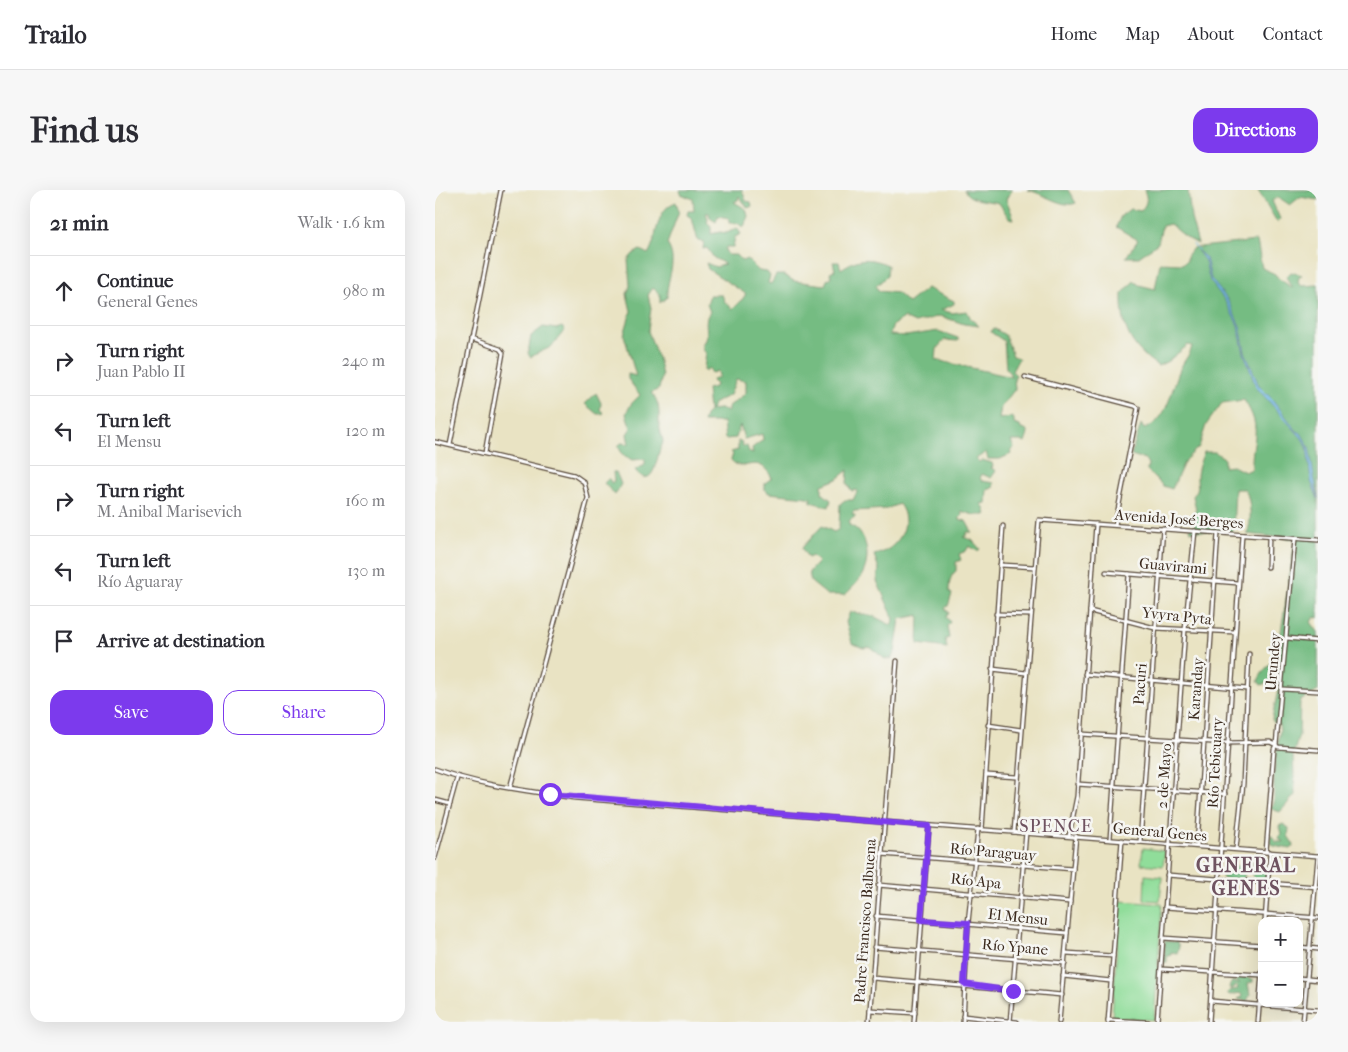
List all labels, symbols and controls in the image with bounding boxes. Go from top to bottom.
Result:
text: Trailo [25,21,87,49]
text: Home [1050,24,1097,45]
text: Map [1125,24,1160,45]
text: About [1188,24,1234,45]
text: Contact [1262,24,1323,45]
button: Directions [1193,108,1318,153]
text: Find us [30,110,139,151]
text: 21 min [50,211,109,235]
text: Walk · 1.6 km [298,213,385,232]
text: Continue [97,270,173,292]
icon: ahead [50,277,78,305]
text: 980 m [343,281,385,300]
text: General Genes [97,292,198,311]
text: Turn right [97,340,184,362]
icon: right [50,347,78,375]
text: 240 m [342,351,385,370]
text: Juan Pablo II [97,362,185,381]
text: Turn left [97,410,171,432]
icon: left [50,417,78,445]
text: 120 m [346,421,385,440]
text: El Mensu [97,432,161,451]
text: Turn right [97,480,184,502]
icon: right [50,487,78,515]
text: 160 m [345,491,385,510]
text: M. Anibal Marisevich [97,502,242,521]
street label: Avenida José Berges [1113,505,1244,533]
text: Turn left [97,550,171,572]
street label: Guavirami [1138,554,1208,578]
icon: left [50,557,78,585]
text: 130 m [347,561,385,580]
text: Río Aguaray [97,572,183,591]
street label: Yvyra Pyta [1140,603,1214,629]
icon: arrive [50,627,78,655]
text: Arrive at destination [97,630,265,652]
street label: Urundey [1261,631,1285,692]
street label: Karanday [1185,656,1207,721]
street label: Pacuri [1130,662,1150,705]
button: Save [50,690,213,735]
button: Share [223,690,385,735]
street label: Río Tebicuary [1204,716,1226,809]
street label: 2 de Mayo [1153,742,1175,809]
route start [539,783,562,806]
district label: SPENCE [1019,816,1093,837]
street label: General Genes [1112,819,1208,845]
street label: Padre Francisco Balbuena [850,837,880,1004]
street label: Río Paraguay [949,839,1038,865]
district label: GENERAL GENES [1196,854,1296,900]
street label: Río Apa [950,869,1003,893]
street label: El Mensu [987,905,1049,929]
map controls [1258,917,1303,1007]
button: + [1258,917,1303,962]
street label: Río Ypane [981,935,1049,959]
button: − [1258,962,1303,1007]
route end [1002,980,1025,1003]

